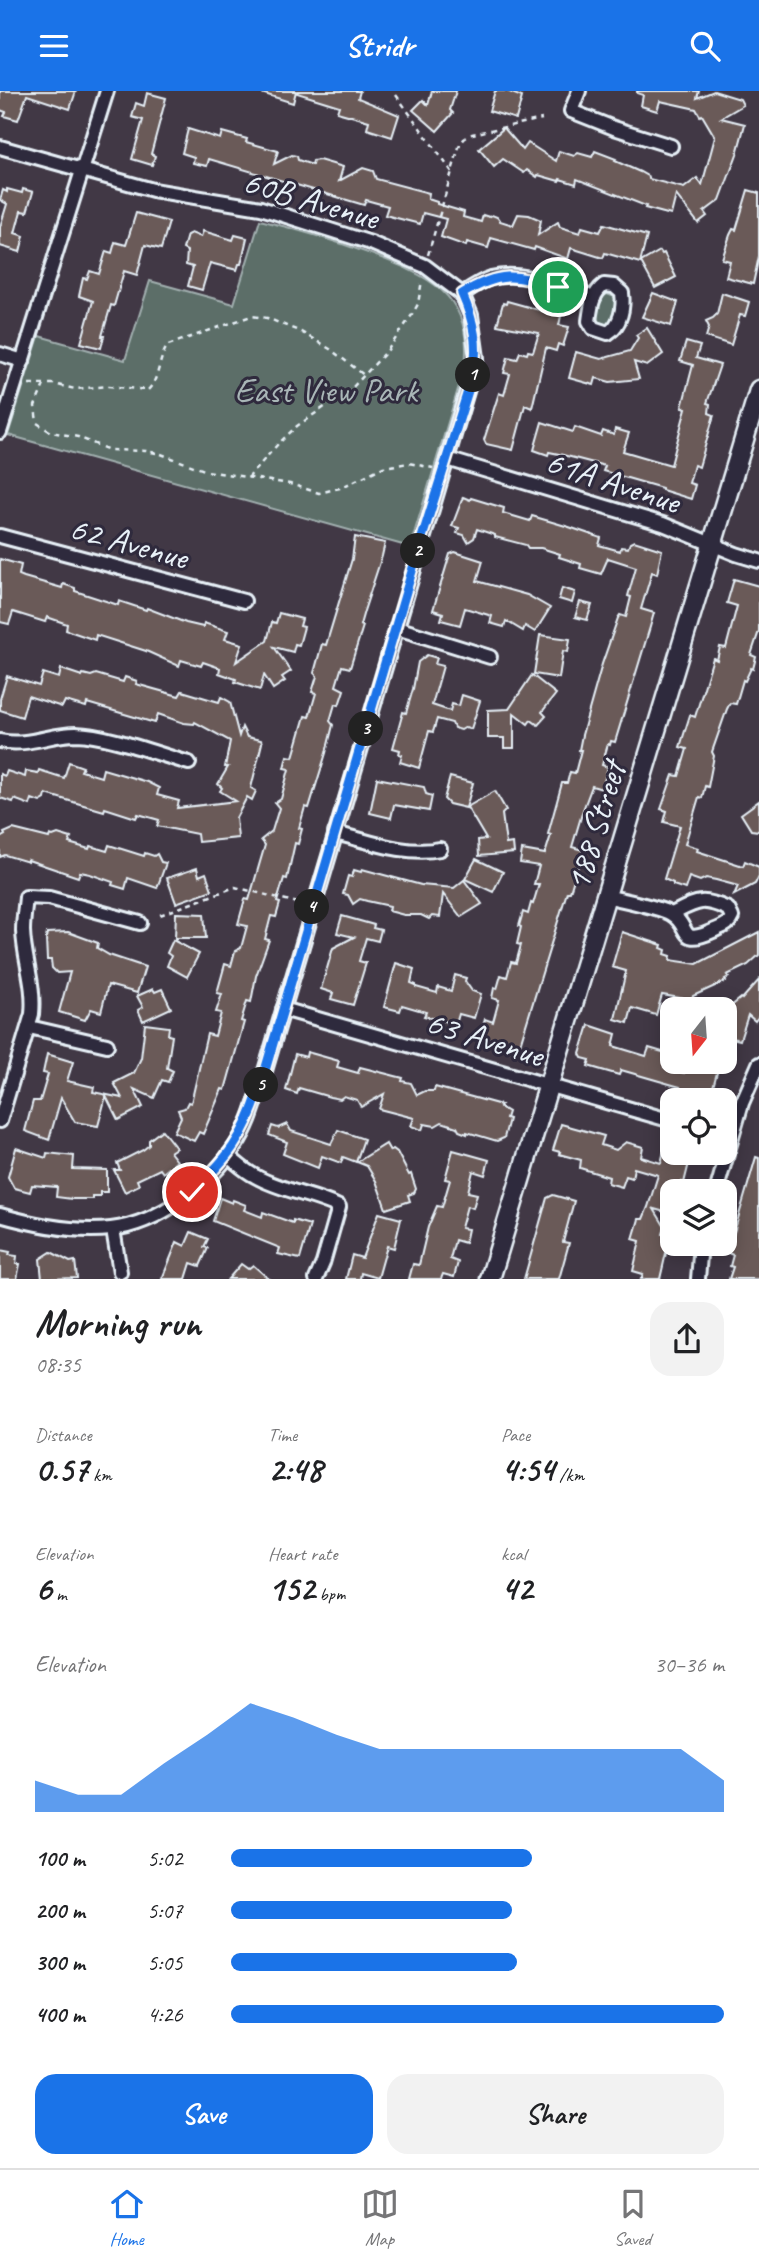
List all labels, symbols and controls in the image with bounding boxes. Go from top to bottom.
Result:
text: Stridr [345,25,414,66]
icon: menu [35,27,73,65]
icon: search [686,27,724,65]
street label: 60B Avenue [238,159,386,241]
pin [528,257,588,317]
icon: arrive [539,268,577,306]
pin: 1 [456,357,490,393]
text: 1 [468,362,477,386]
park label: East View Park [234,368,420,413]
street label: 61A Avenue [540,439,688,525]
street label: 62 Avenue [65,505,195,580]
pin: 2 [400,533,436,568]
text: 2 [413,538,422,562]
pin: 3 [348,711,384,747]
text: 3 [361,716,370,740]
street label: 188 Street [555,752,638,896]
pin: 4 [294,889,330,925]
text: 4 [307,894,316,918]
north arrow [660,997,737,1075]
map controls [660,997,737,1256]
street label: 63 Avenue [421,999,552,1078]
pin: 5 [244,1067,278,1103]
text: 5 [256,1072,265,1096]
button: locate [660,1088,737,1165]
pin [162,1162,222,1222]
icon: check [173,1173,211,1211]
button: layers [660,1179,737,1256]
text: Morning run [35,1300,201,1347]
button: share [650,1302,724,1376]
text: 08:35 [35,1350,81,1379]
text: Distance [35,1423,92,1447]
text: Time [268,1423,297,1447]
text: Pace [501,1423,530,1447]
text: 0.57 [35,1447,88,1492]
text: 2:48 [268,1447,322,1492]
text: 4:54 [501,1447,555,1492]
text: km [88,1463,112,1487]
text: /km [555,1463,584,1487]
text: Elevation [35,1542,93,1566]
text: Heart rate [268,1542,337,1566]
text: kcal [501,1542,526,1566]
text: 6 [35,1566,52,1611]
text: 152 [268,1566,315,1611]
text: 42 [501,1566,533,1611]
text: m [52,1582,67,1606]
text: bpm [315,1582,345,1606]
text: Elevation [35,1650,106,1679]
text: 30–36 m [654,1650,724,1679]
text: 100 m [35,1844,85,1873]
text: 5:02 [147,1844,183,1873]
text: 200 m [35,1896,85,1925]
text: 5:07 [147,1896,183,1925]
text: 300 m [35,1948,85,1977]
text: 5:05 [147,1948,183,1977]
text: 400 m [35,2000,85,2029]
text: 4:26 [147,2000,183,2029]
button: Save [35,2074,373,2154]
button: Share [387,2074,724,2154]
tab: Home [108,2185,146,2251]
tab: Map [361,2185,399,2251]
tab: Saved [614,2185,652,2251]

